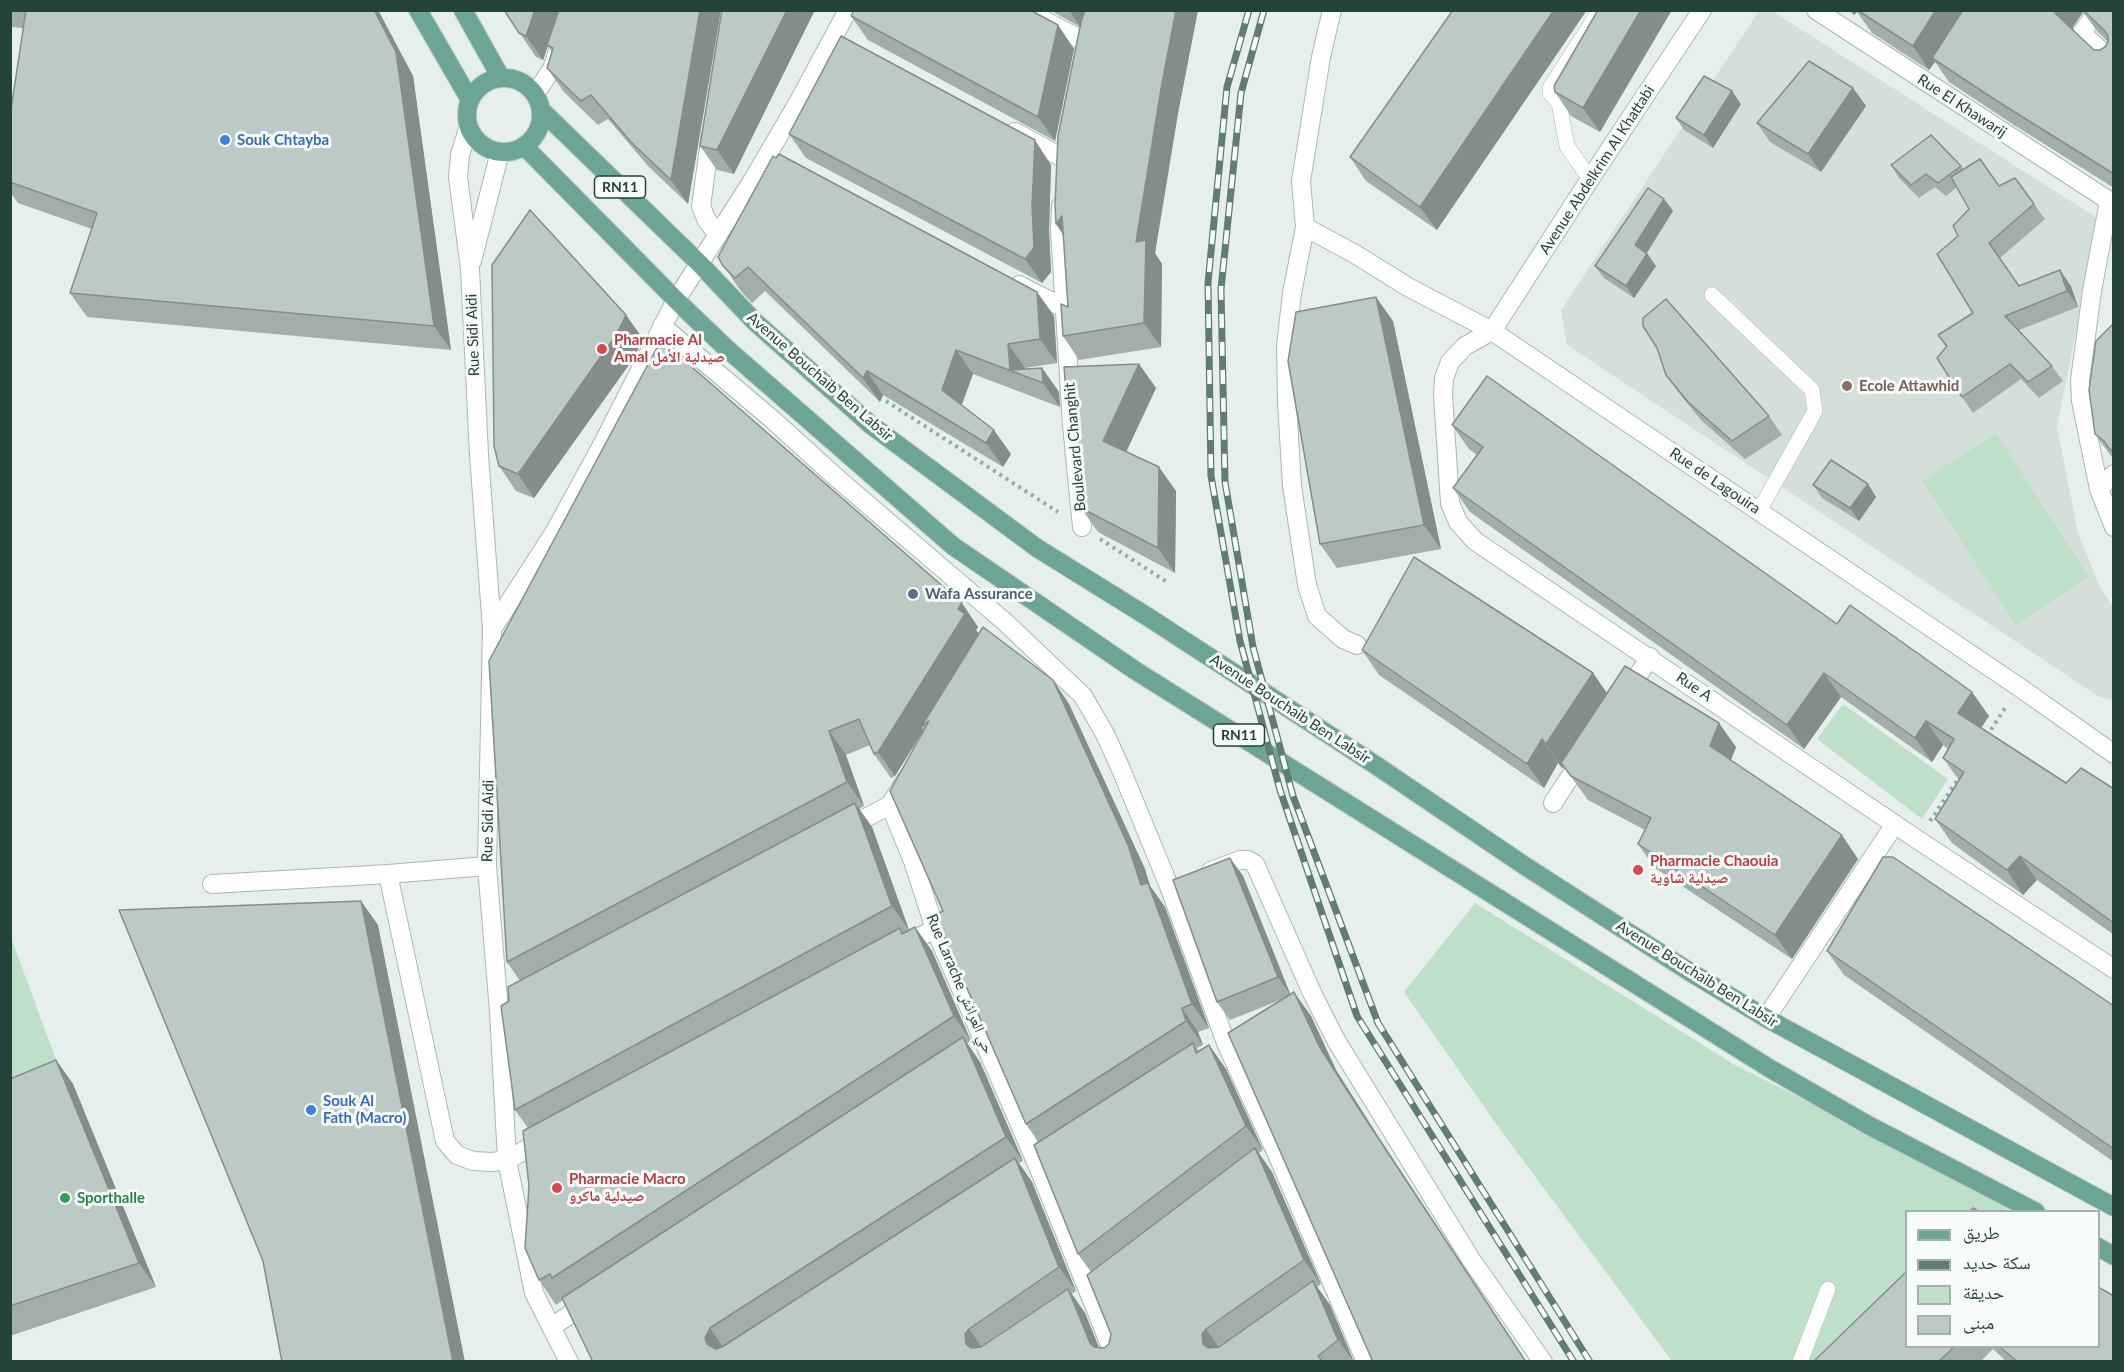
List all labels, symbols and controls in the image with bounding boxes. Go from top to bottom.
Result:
street label: Rue El Khawarij [1914,70,2010,142]
street label: Avenue Abdelkrim Al Khattabi [1536,82,1658,258]
place label: Souk Chtayba [237,131,329,149]
marker: Souk Chtayba [218,133,232,147]
road number: RN11 [594,176,646,198]
street label: Rue Sidi Aidi [463,293,483,377]
street label: Avenue Bouchaib Ben Labsir [743,309,897,445]
place label: Pharmacie Al Amal صيدلية الأمل [614,331,725,366]
marker: Pharmacie Al Amal صيدلية الأمل [595,342,609,356]
place label: Ecole Attawhid [1859,377,1959,395]
marker: Ecole Attawhid [1840,379,1854,393]
street label: Boulevard Changhit [1060,382,1090,512]
street label: Rue de Lagouira [1666,444,1764,518]
place label: Wafa Assurance [925,585,1033,603]
marker: Wafa Assurance [906,587,920,601]
street label: Avenue Bouchaib Ben Labsir [1206,650,1374,768]
street label: Rue A [1673,669,1715,705]
road number: RN11 [1214,724,1264,746]
street label: Rue Sidi Aidi [478,780,498,862]
place label: Pharmacie Chaouia صيدلية شاوية [1650,852,1778,887]
marker: Pharmacie Chaouia صيدلية شاوية [1631,863,1645,877]
street label: Rue Larache حي العرائش [922,911,998,1057]
street label: Avenue Bouchaib Ben Labsir [1613,917,1781,1031]
place label: Souk Al Fath (Macro) [323,1092,406,1127]
marker: Souk Al Fath (Macro) [304,1103,318,1117]
place label: Pharmacie Macro صيدلية ماكرو [569,1170,686,1205]
marker: Pharmacie Macro صيدلية ماكرو [550,1181,564,1195]
place label: Sporthalle [77,1189,145,1207]
marker: Sporthalle [58,1191,72,1205]
legend [1905,1210,2100,1348]
text: طريق [1963,1221,2000,1243]
text: سكة حديد [1963,1251,2031,1273]
text: حديقة [1963,1281,2004,1303]
text: مبنى [1963,1311,1994,1333]

